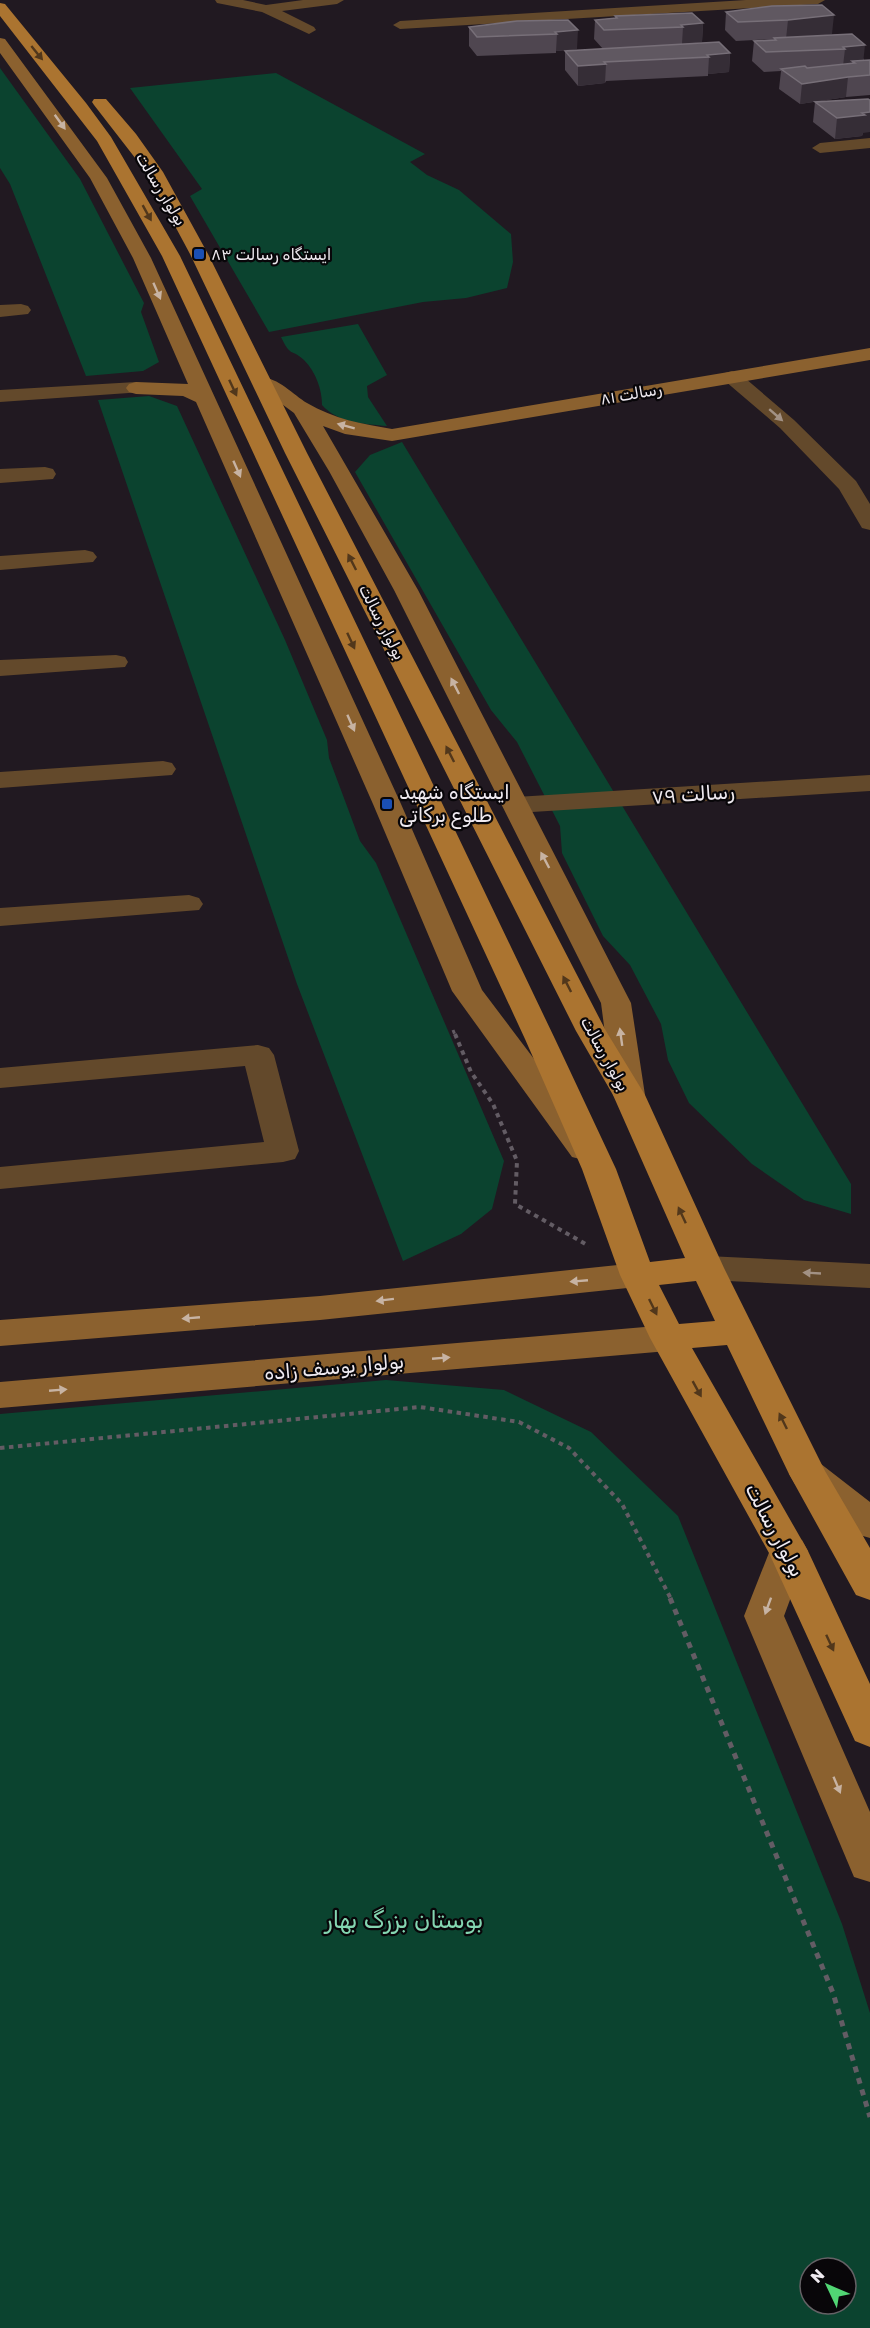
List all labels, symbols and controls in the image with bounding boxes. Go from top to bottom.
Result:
one-way arrow [30,45,43,61]
one-way arrow [53,115,65,130]
street label: بولوار رسالت [131,149,190,230]
one-way arrow [142,205,152,222]
place label: ایستگاه رسالت ۸۳ [211,245,331,265]
marker: ایستگاه رسالت ۸۳ [192,247,206,261]
one-way arrow [152,282,162,300]
street label: رسالت ۸۱ [599,379,663,410]
one-way arrow [228,380,237,397]
one-way arrow [768,408,783,421]
one-way arrow [337,421,355,431]
one-way arrow [232,460,242,478]
one-way arrow [347,553,357,570]
street label: بولوار رسالت [354,581,409,663]
one-way arrow [347,632,356,649]
one-way arrow [451,678,460,695]
one-way arrow [346,715,356,733]
one-way arrow [445,746,455,763]
street label: رسالت ۷۹ [651,779,735,809]
place label: ایستگاه شهید طلوع برکاتی [399,780,510,829]
marker: ایستگاه شهید طلوع برکاتی [380,797,394,811]
one-way arrow [540,851,550,868]
one-way arrow [563,975,573,993]
street label: بولوار رسالت [576,1014,633,1095]
one-way arrow [616,1028,625,1047]
one-way arrow [678,1206,687,1223]
one-way arrow [802,1269,821,1278]
one-way arrow [570,1276,589,1286]
one-way arrow [376,1295,395,1305]
one-way arrow [648,1298,657,1315]
one-way arrow [181,1313,200,1323]
street label: بولوار یوسف زاده [263,1349,405,1385]
one-way arrow [432,1353,451,1363]
one-way arrow [692,1381,702,1398]
one-way arrow [49,1385,68,1395]
one-way arrow [778,1412,788,1430]
street label: بولوار رسالت [740,1479,810,1581]
one-way arrow [762,1597,772,1615]
one-way arrow [826,1634,835,1651]
one-way arrow [832,1777,842,1795]
park label: بوستان بزرگ بهار [323,1906,483,1934]
north arrow [798,2256,858,2316]
text: N [807,2265,828,2287]

